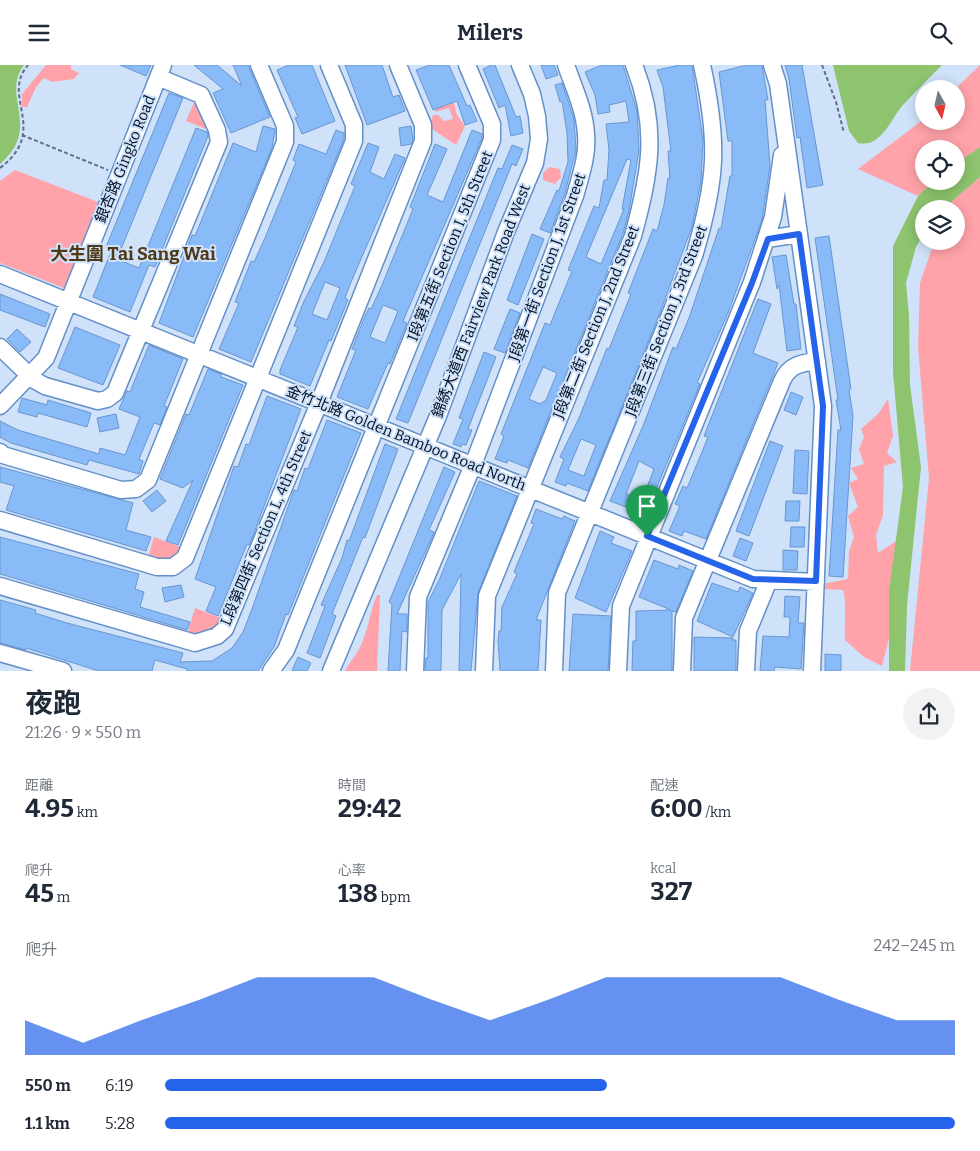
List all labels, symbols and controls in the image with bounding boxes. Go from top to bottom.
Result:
icon: menu [25,19,53,47]
text: Milers [457,19,523,46]
icon: search [927,19,955,47]
north arrow [915,80,965,130]
map controls [915,80,965,250]
street label: 銀杏路 Gingko Road [91,92,159,225]
button: locate [915,140,965,190]
street label: I段第五街 Section I, 5th Street [404,148,497,344]
street label: J段第一街 Section J, 1st Street [504,170,590,364]
street label: 錦綉大道西 Fairview Park Road West [428,181,534,420]
button: layers [915,200,965,250]
street label: J段第二街 Section J, 2nd Street [549,222,643,422]
street label: J段第三街 Section J, 3rd Street [621,222,711,420]
district label: 大生圍 Tai Sang Wai [50,243,216,265]
street label: 金竹北路 Golden Bamboo Road North [283,381,529,495]
street label: L段第四街 Section L, 4th Street [217,427,316,628]
pin [626,485,668,536]
icon: arrive [633,492,661,520]
text: 夜跑 [25,687,81,720]
button: share [903,688,955,740]
text: 21:26 · 9 × 550 m [25,723,141,742]
text: 距離 [25,777,53,794]
text: 時間 [338,777,366,794]
text: 配速 [650,777,678,794]
text: 4.95 [25,794,74,824]
text: 29:42 [338,794,402,824]
text: 6:00 [650,794,703,824]
text: km [74,804,98,821]
text: /km [703,804,731,821]
text: kcal [650,860,676,877]
text: 爬升 [25,862,53,879]
text: 心率 [338,862,366,879]
text: 327 [650,877,692,907]
text: 45 [25,879,54,909]
text: 138 [338,879,378,909]
text: m [54,889,70,906]
text: bpm [378,889,411,906]
text: 242–245 m [874,936,955,955]
text: 爬升 [25,940,57,959]
text: 550 m [25,1076,71,1095]
text: 6:19 [105,1076,134,1095]
text: 1.1 km [25,1114,70,1133]
text: 5:28 [105,1114,135,1133]

